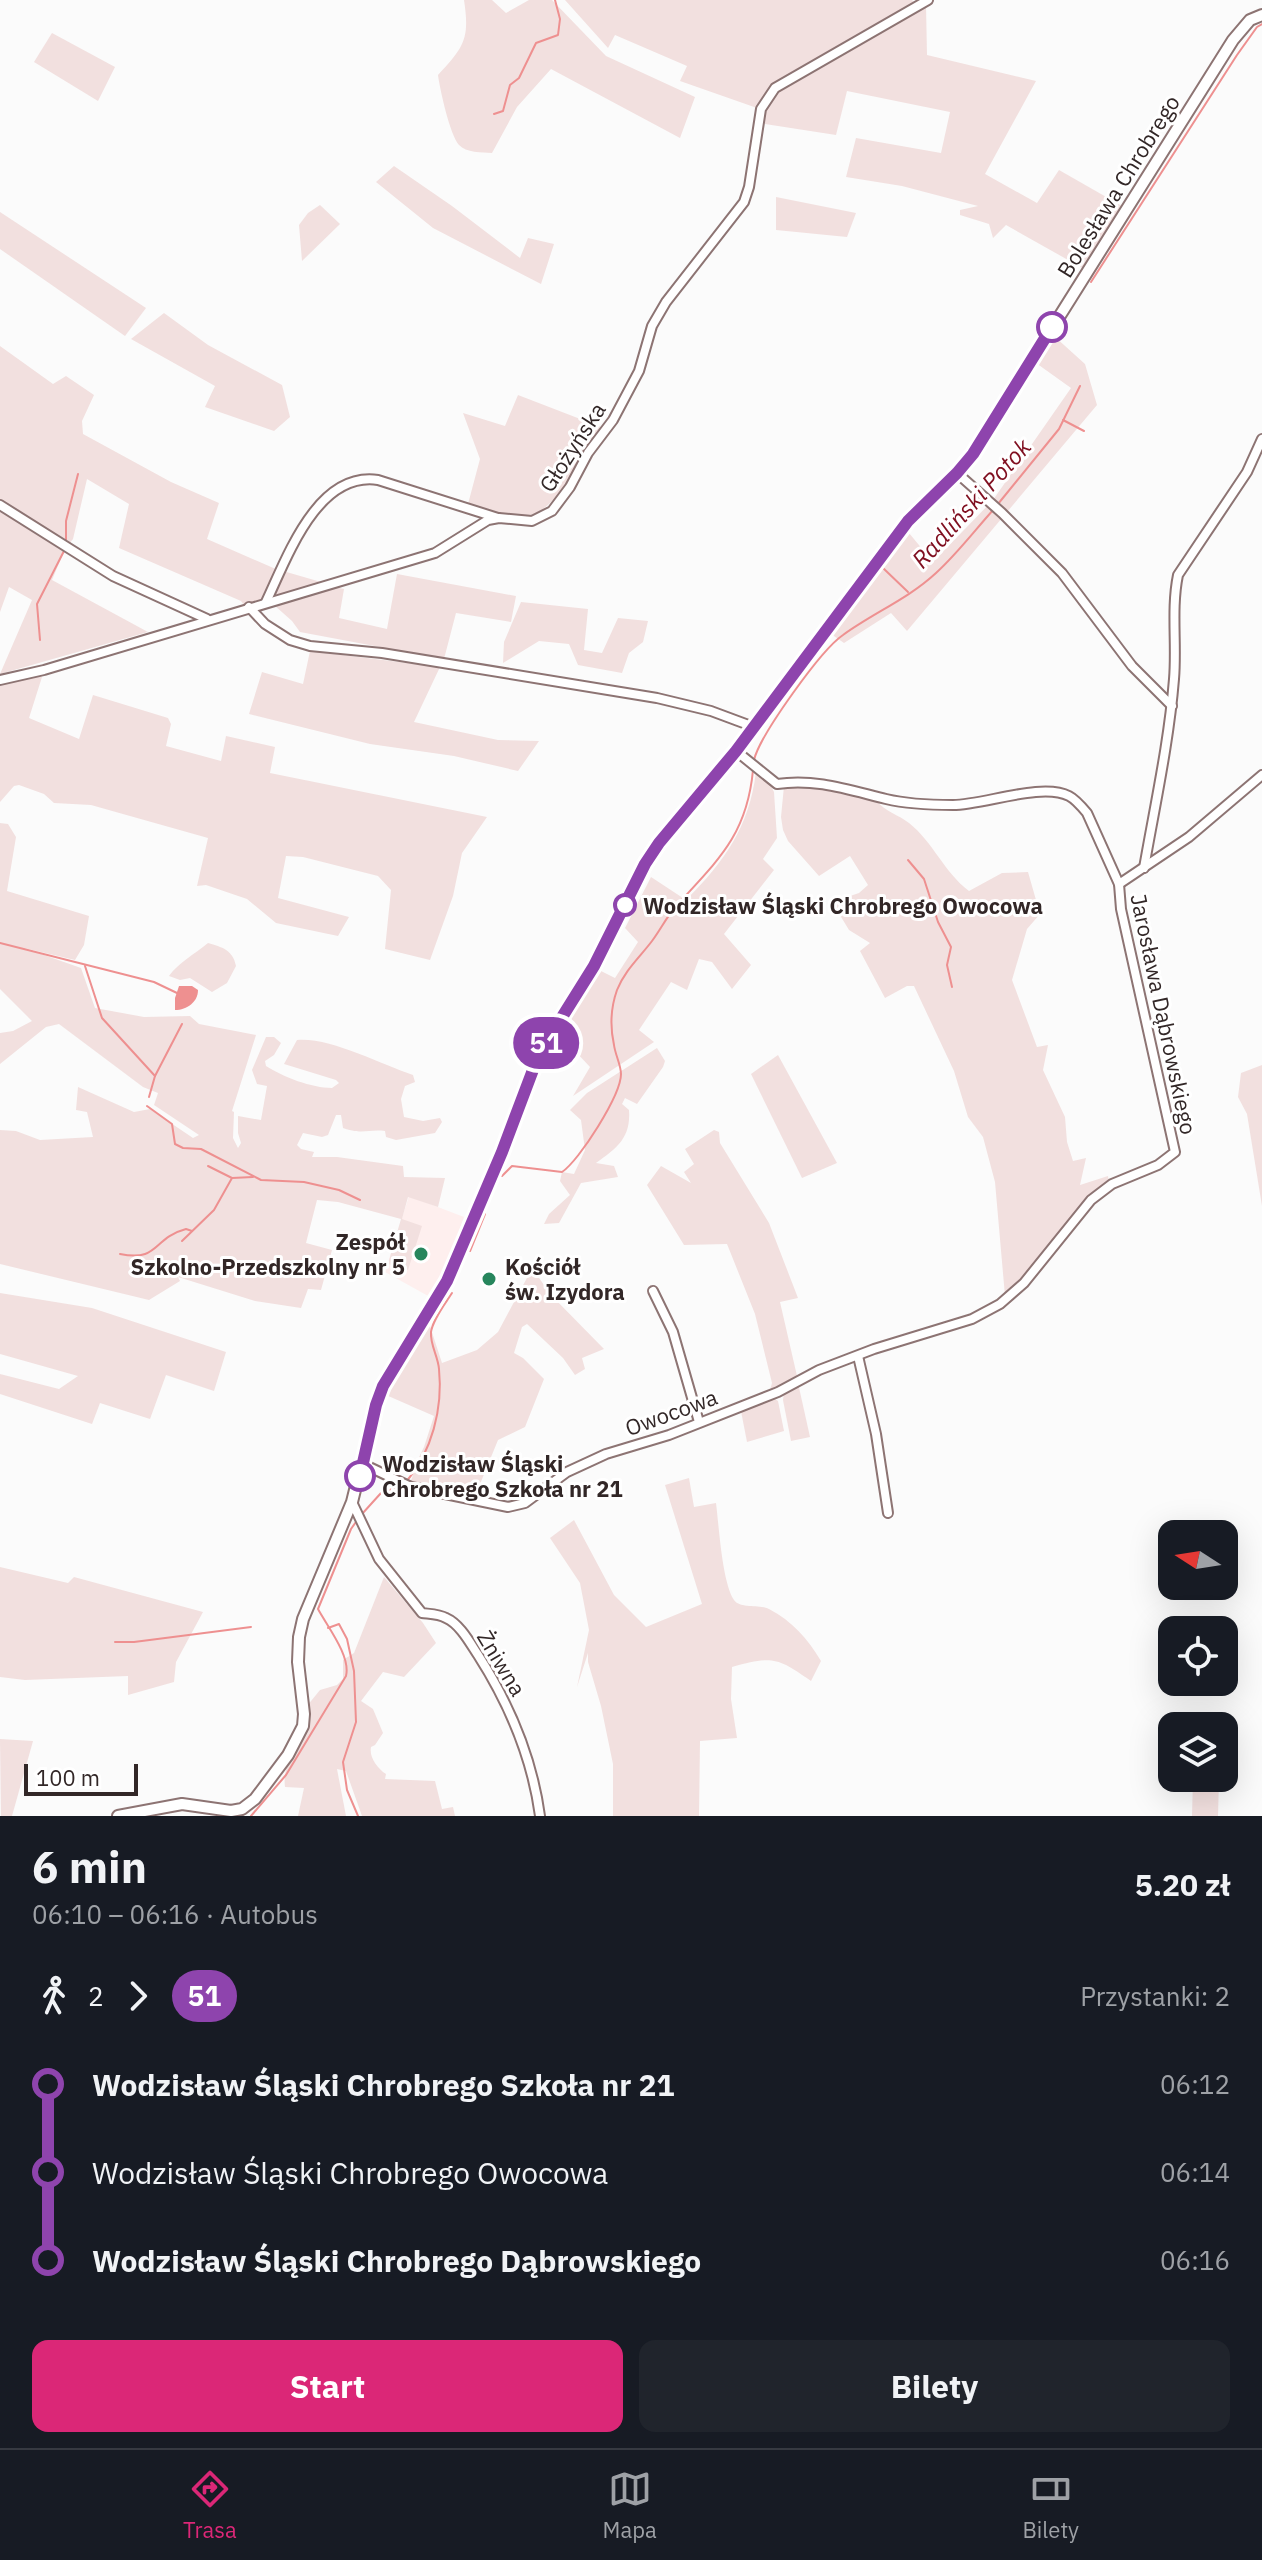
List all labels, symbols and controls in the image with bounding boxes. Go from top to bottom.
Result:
street label: Bolesława Chrobrego [1050,89,1186,283]
unlabelled marker [1037,312,1067,342]
street label: Głożyńska [532,396,612,497]
water label: Radliński Potok [904,431,1038,575]
place label: Wodzisław Śląski Chrobrego Owocowa [643,891,1043,920]
street label: Jarosława Dąbrowskiego [1124,891,1204,1137]
marker: Wodzisław Śląski Chrobrego Owocowa [614,894,636,916]
line badge: 51 [510,1017,582,1069]
text: 51 [529,1024,563,1061]
place label: Zespół Szkolno-Przedszkolny nr 5 [130,1227,406,1281]
marker: Zespół Szkolno-Przedszkolny nr 5 [412,1245,430,1263]
place label: Kościół św. Izydora [505,1252,625,1306]
marker: Kościół św. Izydora [480,1270,498,1288]
street label: Owocowa [621,1382,721,1442]
place label: Wodzisław Śląski Chrobrego Szkoła nr 21 [382,1449,623,1503]
marker: Wodzisław Śląski Chrobrego Szkoła nr 21 [345,1461,375,1491]
north arrow [1158,1520,1238,1600]
map controls [1158,1520,1238,1792]
button: locate [1158,1616,1238,1696]
street label: Żniwna [471,1625,533,1701]
button: layers [1158,1712,1238,1792]
scale bar [24,1760,138,1796]
text: 100 m [36,1763,100,1792]
text: 6 min [32,1838,147,1895]
text: 5.20 zł [1135,1865,1230,1904]
text: 06:10 – 06:16 · Autobus [32,1897,318,1931]
icon: walk [32,1974,76,2018]
icon: forward [116,1974,160,2018]
text: 51 [188,1977,221,2014]
text: 2 [88,1979,104,2013]
text: Przystanki: 2 [1080,1979,1230,2013]
text: Wodzisław Śląski Chrobrego Szkoła nr 21 [92,2065,675,2104]
text: 06:12 [1160,2067,1230,2101]
text: Wodzisław Śląski Chrobrego Owocowa [92,2153,608,2192]
text: 06:14 [1160,2155,1230,2189]
text: Wodzisław Śląski Chrobrego Dąbrowskiego [92,2241,701,2280]
text: 06:16 [1160,2243,1230,2277]
button: Start [32,2340,623,2432]
button: Bilety [639,2340,1230,2432]
tab: Trasa [183,2467,237,2544]
tab: Mapa [603,2467,657,2544]
tab: Bilety [1022,2467,1079,2544]

